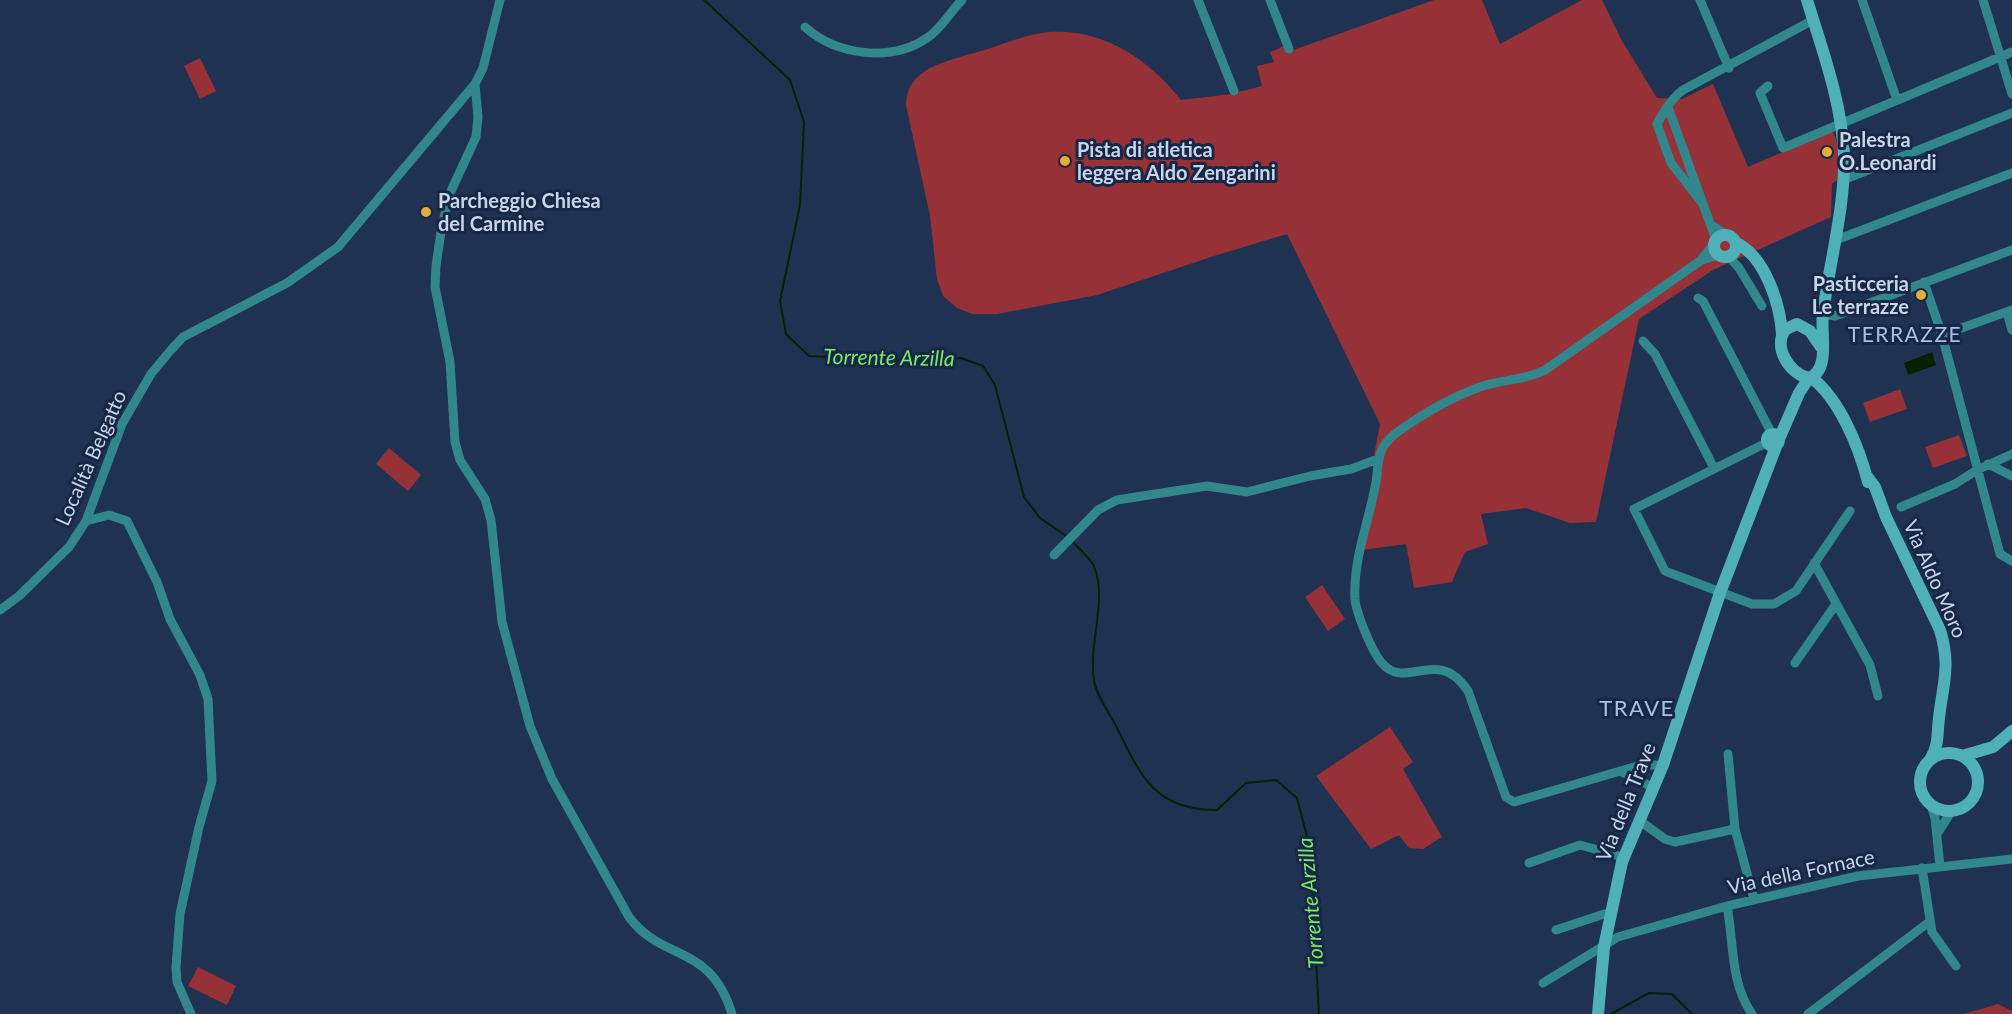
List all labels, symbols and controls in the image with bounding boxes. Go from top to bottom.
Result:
place label: Palestra O.Leonardi [1839,127,1937,174]
place label: Pista di atletica leggera Aldo Zengarini [1077,137,1276,184]
marker: Palestra O.Leonardi [1820,145,1834,159]
marker: Pista di atletica leggera Aldo Zengarini [1058,154,1072,168]
place label: Parcheggio Chiesa del Carmine [438,188,601,235]
marker: Parcheggio Chiesa del Carmine [419,205,433,219]
place label: Pasticceria Le terrazze [1812,271,1909,318]
marker: Pasticceria Le terrazze [1914,288,1928,302]
district label: TERRAZZE [1848,321,1962,346]
water label: Torrente Arzilla [823,343,955,370]
street label: Località Belgatto [50,386,131,529]
street label: Via Aldo Moro [1899,516,1973,641]
district label: TRAVE [1599,694,1675,721]
street label: Via della Trave [1590,739,1660,865]
water label: Torrente Arzilla [1291,837,1328,970]
street label: Via della Fornace [1725,844,1877,898]

